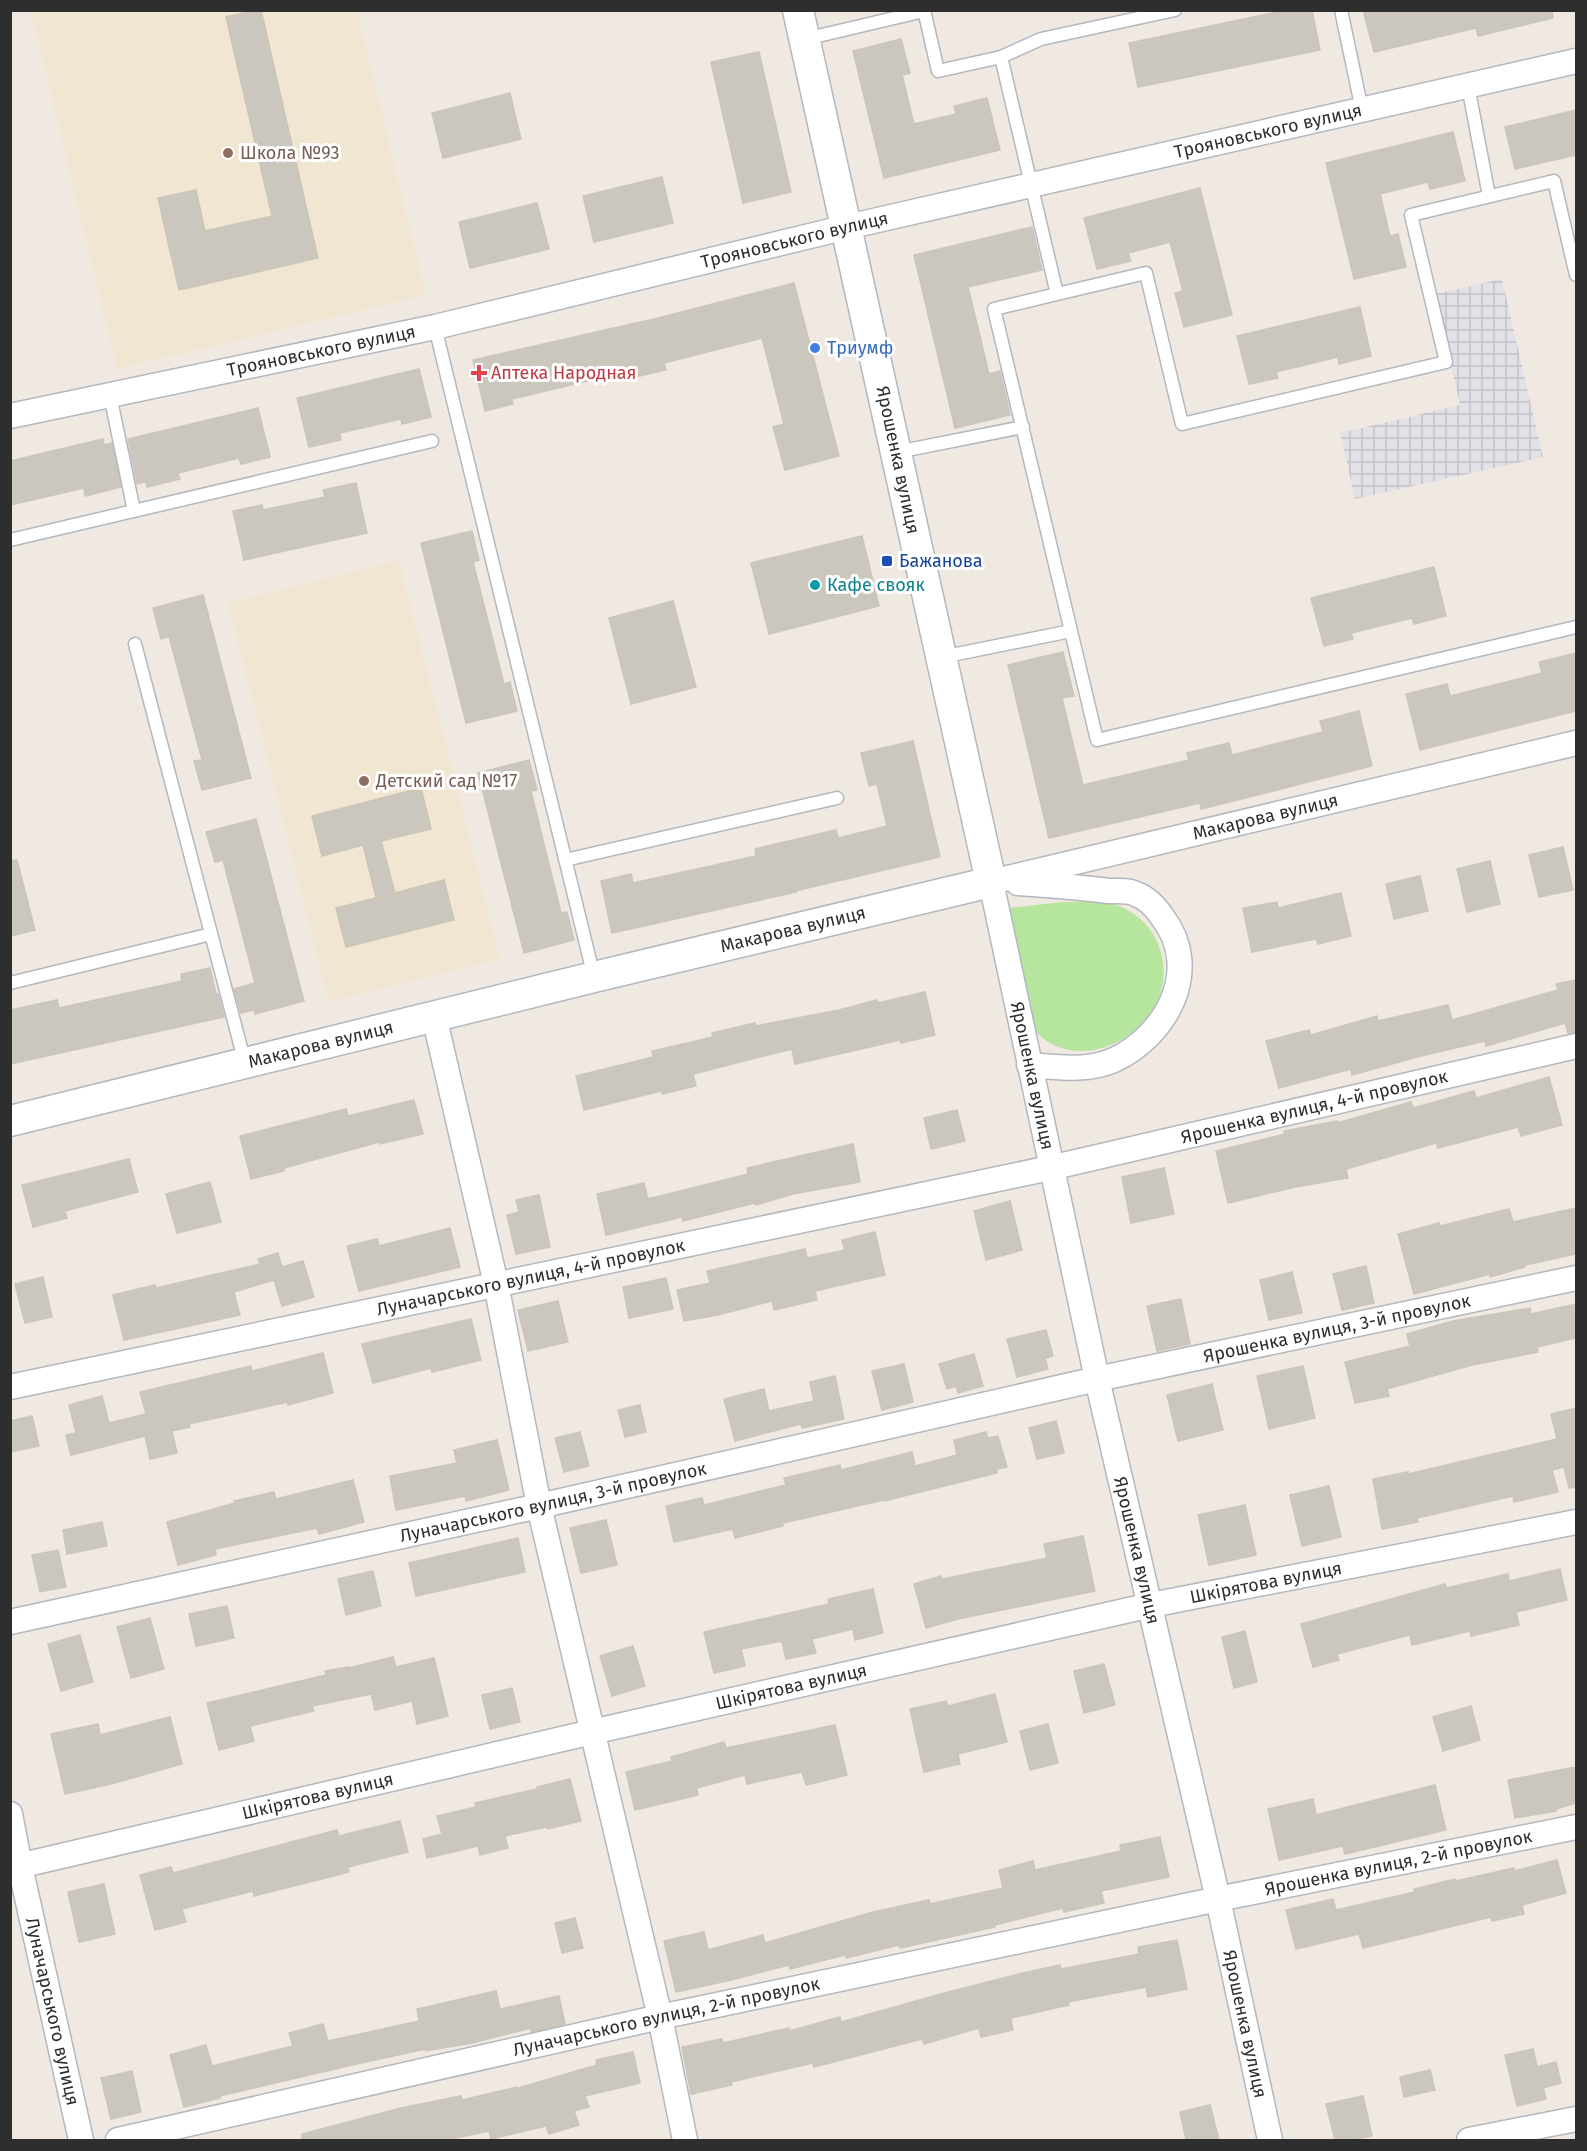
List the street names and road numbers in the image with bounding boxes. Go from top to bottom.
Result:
street label: Трояновського вулиця [1172,99,1364,163]
street label: Трояновського вулиця [698,207,890,273]
street label: Трояновського вулиця [225,320,417,381]
street label: Ярошенка вулиця [872,384,924,536]
street label: Макарова вулиця [1190,789,1340,845]
street label: Макарова вулиця [718,901,868,957]
street label: Ярошенка вулиця [1006,1000,1059,1152]
street label: Макарова вулиця [246,1016,396,1073]
street label: Ярошенка вулиця, 4-й провулок [1179,1065,1450,1148]
street label: Луначарського вулиця, 4-й провулок [375,1234,687,1321]
street label: Ярошенка вулиця, 3-й провулок [1201,1289,1473,1367]
street label: Луначарського вулиця, 3-й провулок [398,1457,709,1547]
street label: Ярошенка вулиця [1109,1474,1165,1626]
street label: Шкірятова вулиця [1188,1557,1344,1608]
street label: Шкірятова вулиця [713,1659,869,1715]
street label: Шкірятова вулиця [240,1768,395,1824]
street label: Ярошенка вулиця, 2-й провулок [1263,1825,1535,1900]
street label: Луначарського вулиця [21,1915,84,2108]
street label: Ярошенка вулиця [1218,1948,1272,2100]
street label: Луначарського вулиця, 2-й провулок [511,1972,822,2061]

